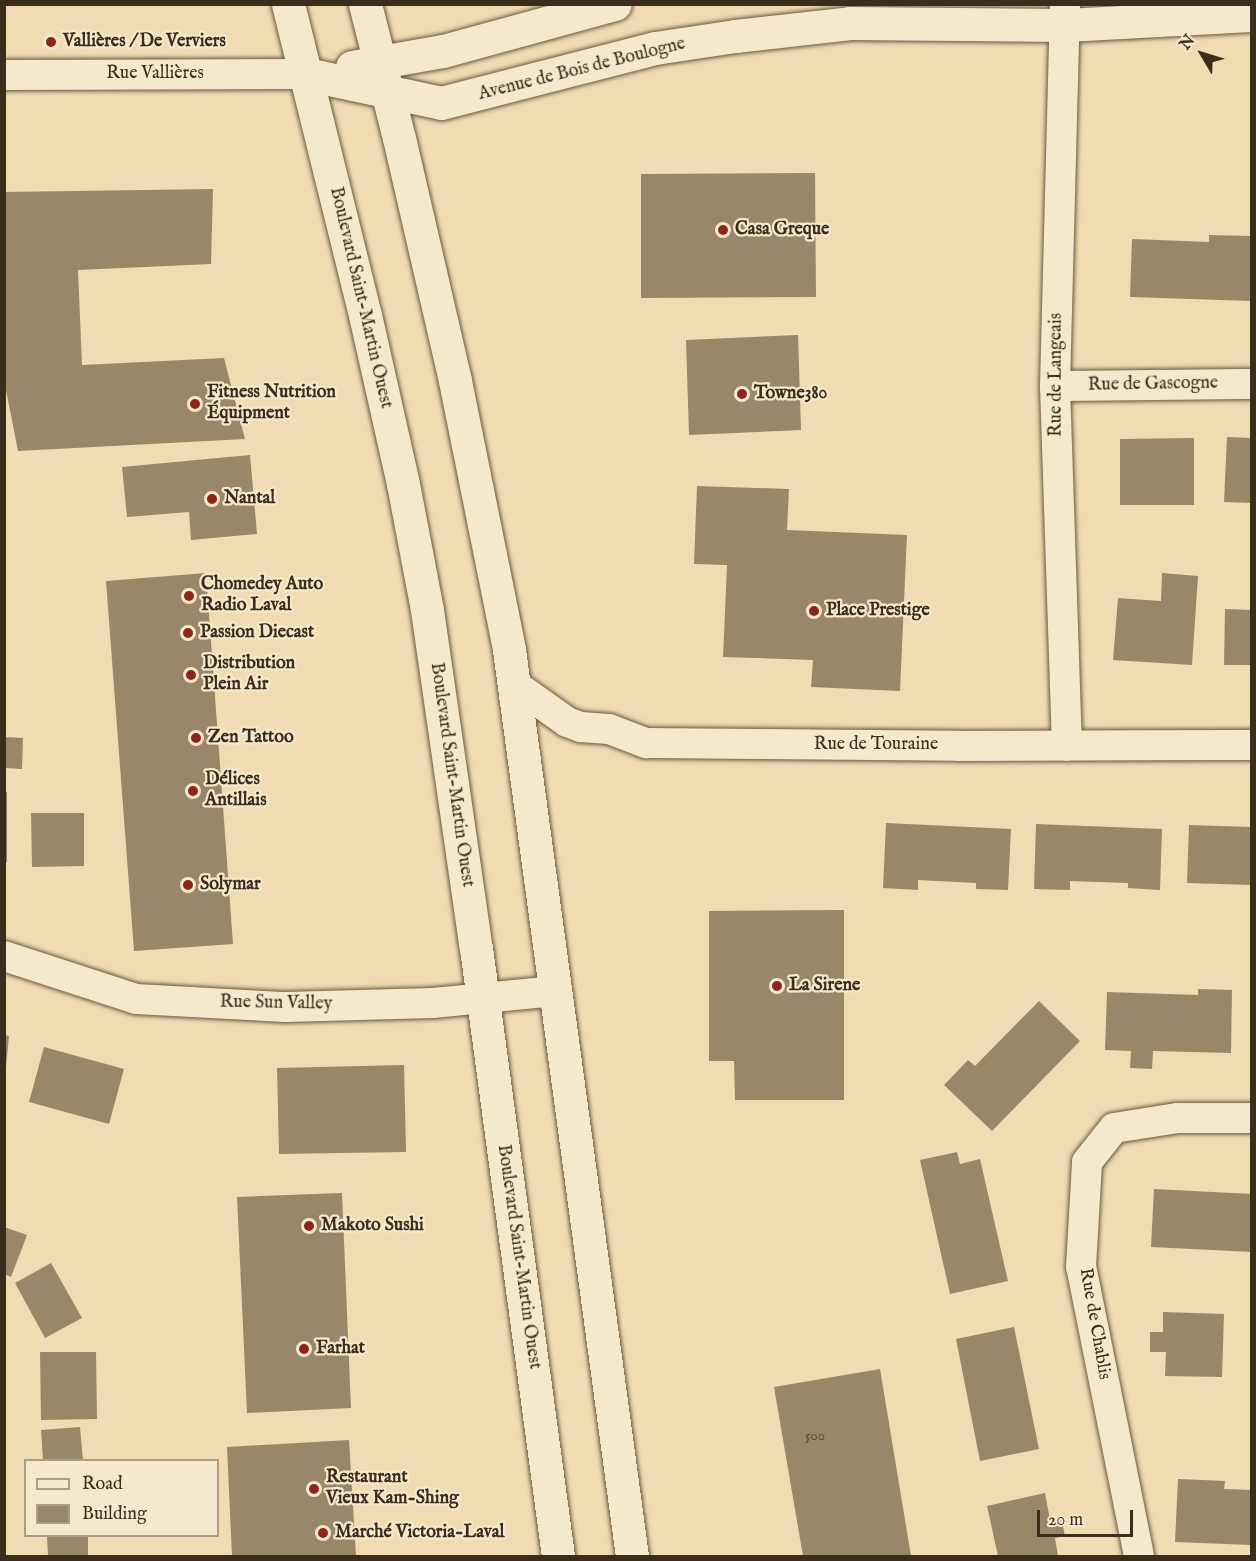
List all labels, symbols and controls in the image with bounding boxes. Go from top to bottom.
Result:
north arrow [1172,24,1232,84]
place label: Vallières / De Verviers [63,31,226,53]
text: N [1176,31,1200,55]
street label: Avenue de Bois de Boulogne [476,34,688,106]
marker: Vallières / De Verviers [44,35,58,49]
street label: Rue Vallières [106,63,204,85]
street label: Boulevard Saint-Martin Ouest [324,185,396,411]
place label: Casa Greque [735,219,829,241]
marker: Casa Greque [716,223,730,237]
street label: Rue de Langeais [1046,313,1068,437]
street label: Rue de Gascogne [1088,373,1218,397]
place label: Fitness Nutrition Équipment [207,383,336,426]
place label: Towne380 [754,383,827,405]
marker: Towne380 [735,387,749,401]
marker: Fitness Nutrition Équipment [188,397,202,411]
place label: Nantal [224,488,275,510]
marker: Nantal [205,492,219,506]
place label: Chomedey Auto Radio Laval [201,575,323,618]
marker: Chomedey Auto Radio Laval [182,589,196,603]
place label: Place Prestige [826,600,930,622]
marker: Place Prestige [807,604,821,618]
place label: Passion Diecast [200,622,314,644]
marker: Passion Diecast [181,626,195,640]
place label: Distribution Plein Air [203,654,295,696]
street label: Boulevard Saint-Martin Ouest [425,661,477,889]
marker: Distribution Plein Air [184,668,198,682]
place label: Zen Tattoo [208,727,294,749]
marker: Zen Tattoo [189,731,203,745]
street label: Rue de Touraine [814,734,938,756]
place label: Délices Antillais [205,770,266,812]
marker: Délices Antillais [186,784,200,798]
place label: Solymar [200,874,261,896]
marker: Solymar [181,878,195,892]
place label: La Sirene [789,975,860,997]
marker: La Sirene [770,979,784,993]
street label: Rue Sun Valley [220,992,332,1016]
street label: Boulevard Saint-Martin Ouest [492,1143,544,1371]
place label: Makoto Sushi [321,1215,424,1237]
marker: Makoto Sushi [302,1219,316,1233]
street label: Rue de Chablis [1074,1267,1114,1381]
place label: Farhat [316,1338,365,1360]
marker: Farhat [297,1342,311,1356]
house number: 500 [805,1427,825,1445]
legend [24,1459,219,1537]
place label: Restaurant Vieux Kam-Shing [326,1468,459,1510]
text: Road [82,1473,123,1496]
marker: Restaurant Vieux Kam-Shing [307,1482,321,1496]
scale bar [1040,1498,1136,1536]
text: Building [82,1503,147,1526]
text: 20 m [1048,1509,1083,1532]
place label: Marché Victoria-Laval [335,1522,504,1544]
marker: Marché Victoria-Laval [316,1526,330,1540]

